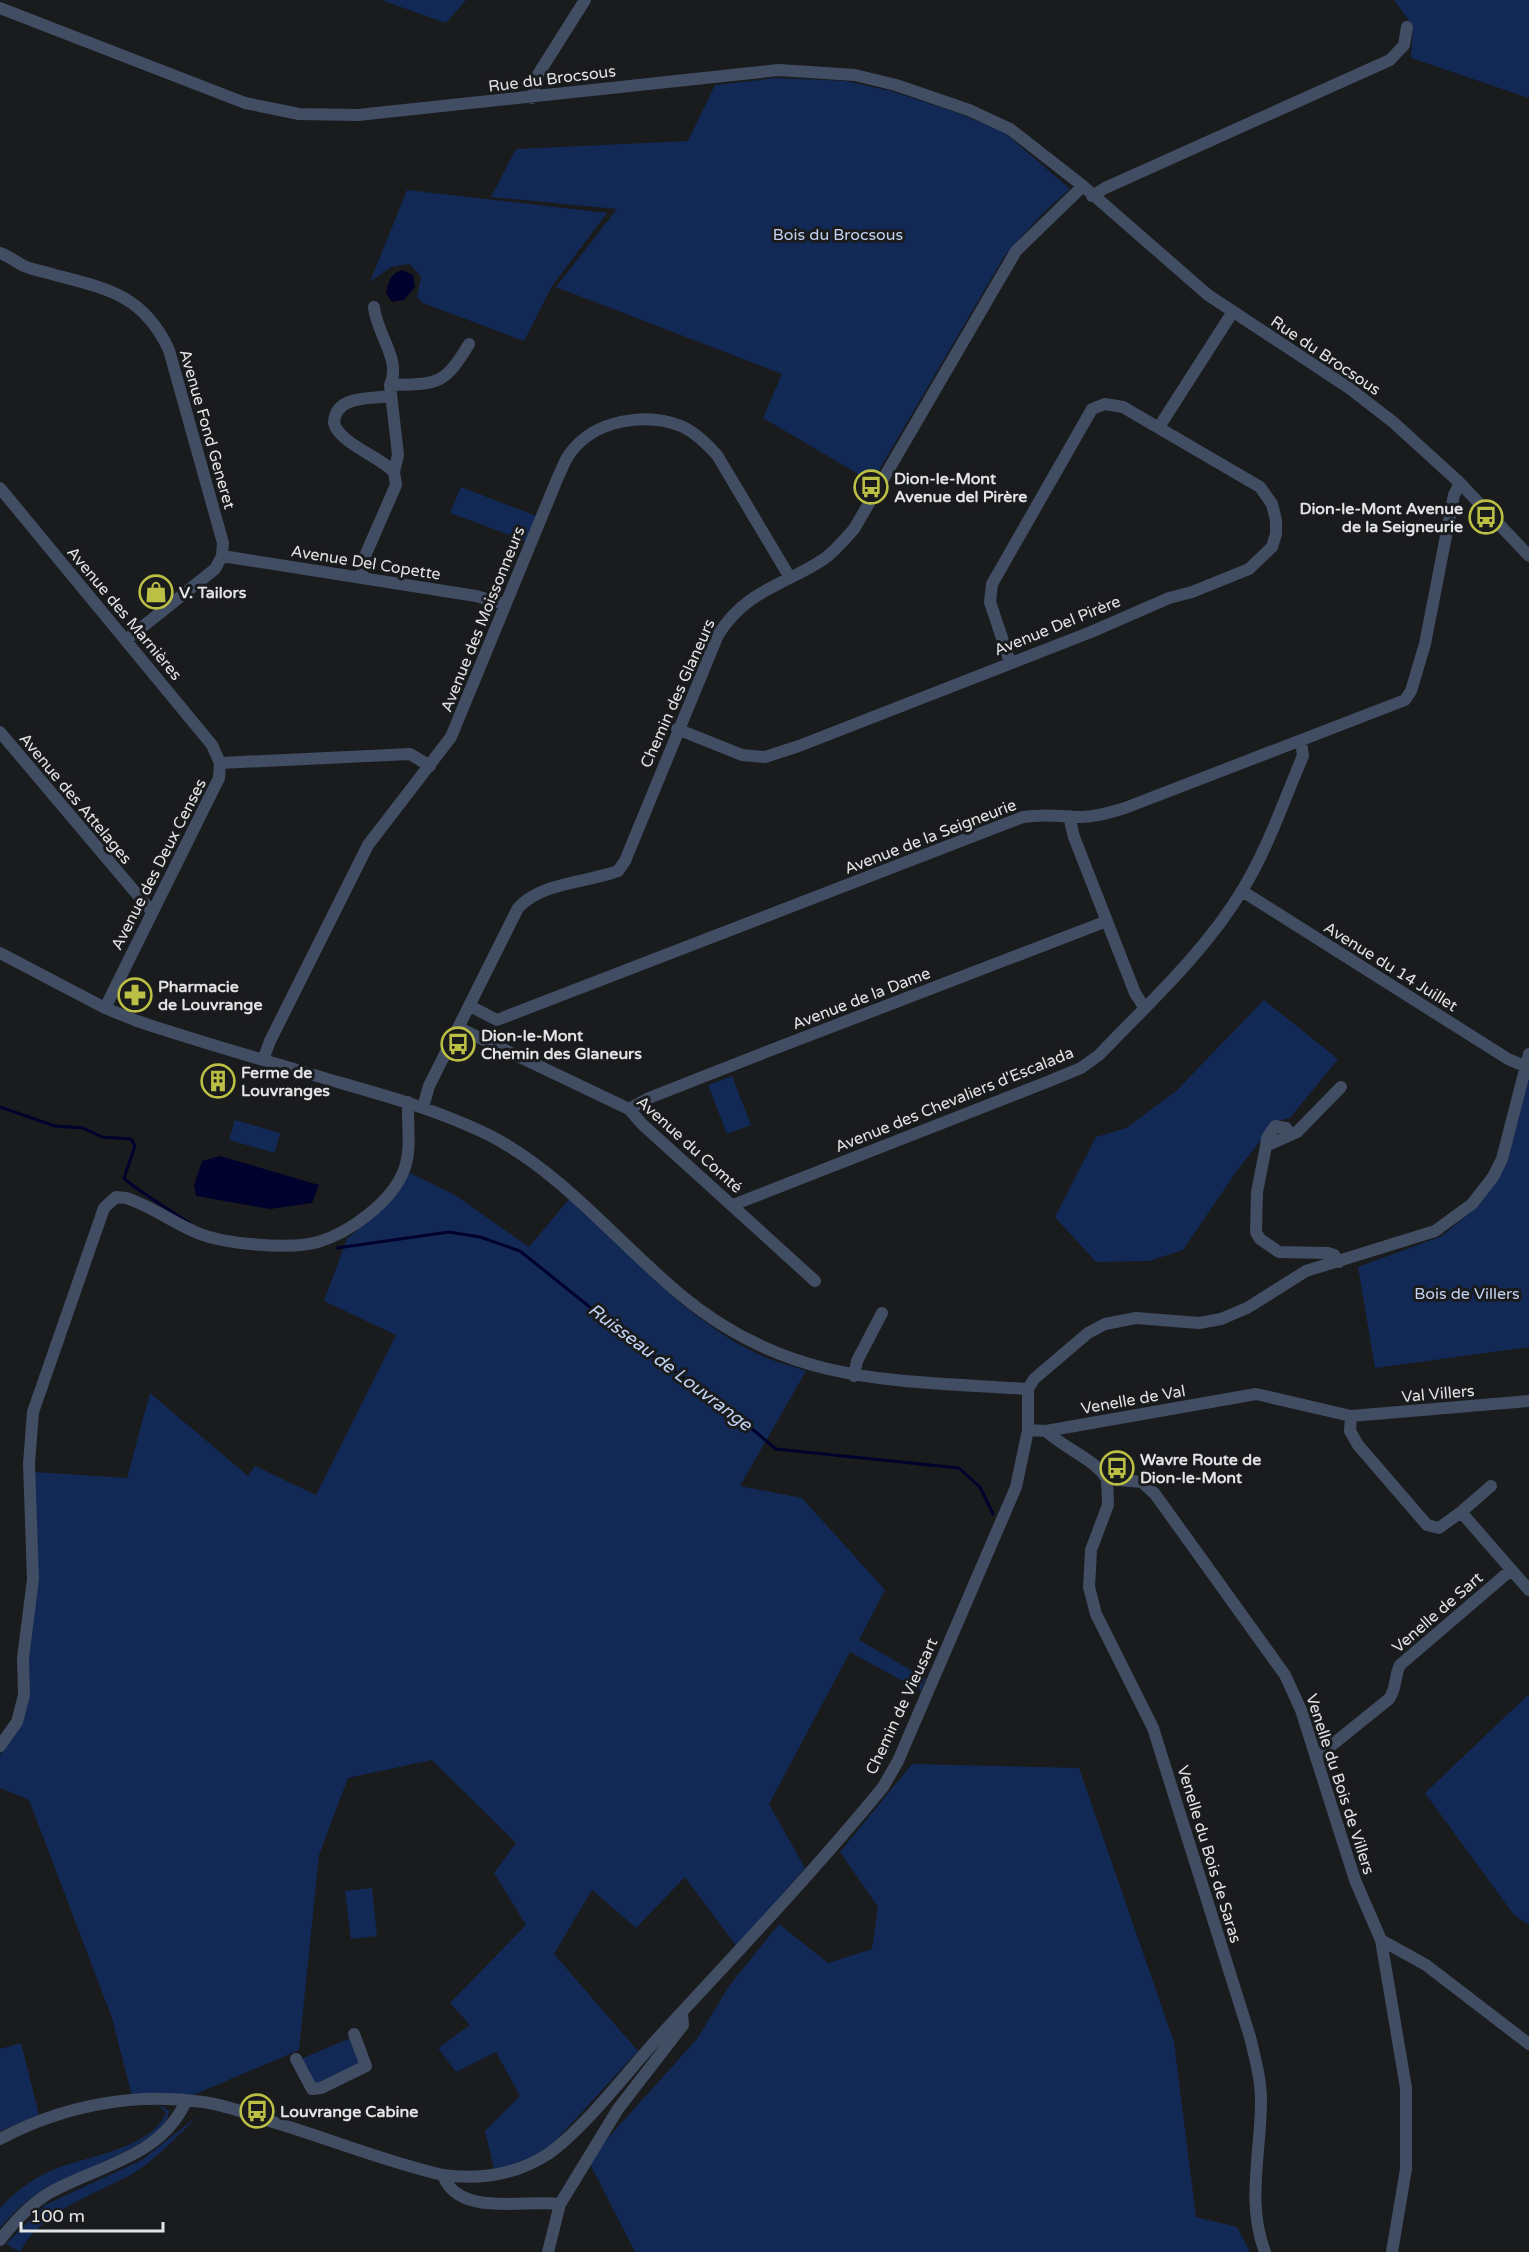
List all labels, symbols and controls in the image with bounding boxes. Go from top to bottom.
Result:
street label: Rue du Brocsous [487,61,617,97]
park label: Bois du Brocsous [773,225,903,245]
street label: Rue du Brocsous [1267,312,1384,400]
street label: Avenue Fond Generet [175,347,239,511]
bus stop icon: Dion-le-Mont Avenue del Pirère [853,469,889,505]
place label: Dion-le-Mont Avenue del Pirère [894,469,1027,507]
place label: Dion-le-Mont Avenue de la Seigneurie [1300,499,1463,537]
bus stop icon: Dion-le-Mont Avenue de la Seigneurie [1468,499,1504,535]
street label: Avenue des Moissonneurs [436,524,529,715]
street label: Avenue Del Copette [290,541,442,585]
street label: Avenue des Marnières [62,543,186,685]
shop icon: V. Tailors [138,574,174,610]
place label: V. Tailors [179,583,247,603]
street label: Avenue Del Pirère [991,591,1124,660]
street label: Chemin des Glaneurs [636,616,720,771]
street label: Avenue des Attelages [15,729,136,868]
street label: Avenue des Deux Censes [107,775,211,953]
street label: Avenue de la Seigneurie [842,795,1019,879]
street label: Avenue du 14 Juillet [1320,918,1461,1016]
street label: Avenue de la Dame [789,963,933,1035]
pharmacy icon: Pharmacie de Louvrange [117,977,153,1013]
place label: Pharmacie de Louvrange [158,977,263,1015]
bus stop icon: Dion-le-Mont Chemin des Glaneurs [440,1026,476,1062]
place label: Dion-le-Mont Chemin des Glaneurs [481,1026,642,1064]
street label: Avenue des Chevaliers d'Escalada [832,1043,1077,1157]
building icon: Ferme de Louvranges [200,1063,236,1099]
place label: Ferme de Louvranges [241,1063,330,1101]
street label: Avenue du Comté [632,1092,746,1198]
park label: Bois de Villers [1414,1284,1520,1304]
water label: Ruisseau de Louvrange [584,1298,757,1436]
street label: Venelle de Val [1079,1381,1187,1419]
street label: Val Villers [1401,1381,1475,1407]
bus stop icon: Wavre Route de Dion-le-Mont [1099,1450,1135,1486]
place label: Wavre Route de Dion-le-Mont [1140,1450,1261,1488]
street label: Venelle de Sart [1388,1568,1487,1658]
street label: Chemin de Vieusart [861,1635,942,1778]
street label: Venelle du Bois de Villers [1301,1691,1379,1877]
street label: Venelle du Bois de Saras [1172,1763,1246,1946]
bus stop icon: Louvrange Cabine [239,2093,275,2129]
place label: Louvrange Cabine [280,2102,418,2122]
scale bar [21,2195,164,2233]
text: 100 m [30,2205,85,2227]

